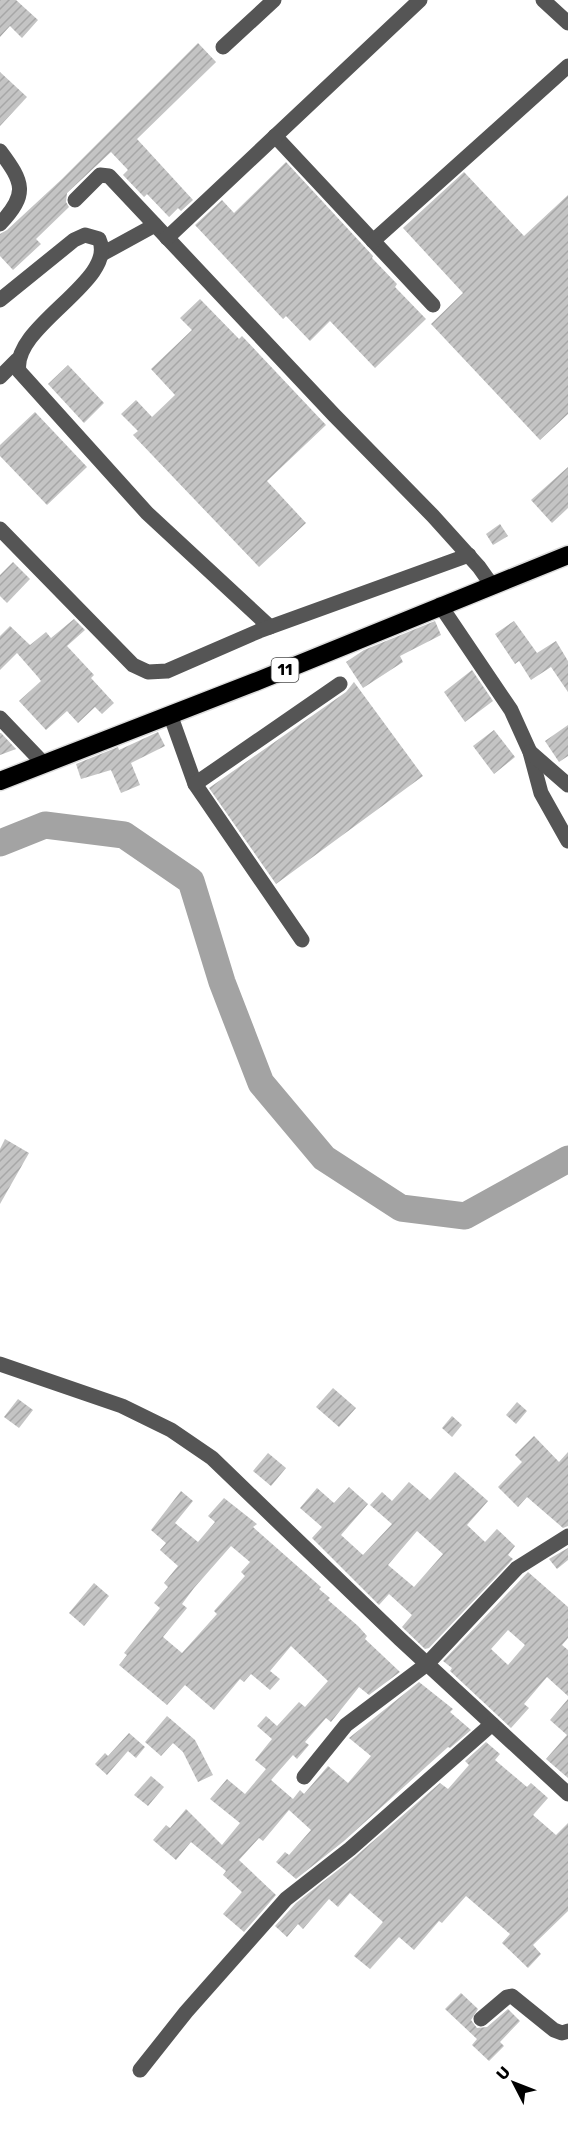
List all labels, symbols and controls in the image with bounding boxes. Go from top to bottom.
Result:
road number: 11 [272,658,298,682]
north arrow [484,2053,544,2113]
text: U [492,2063,514,2084]

